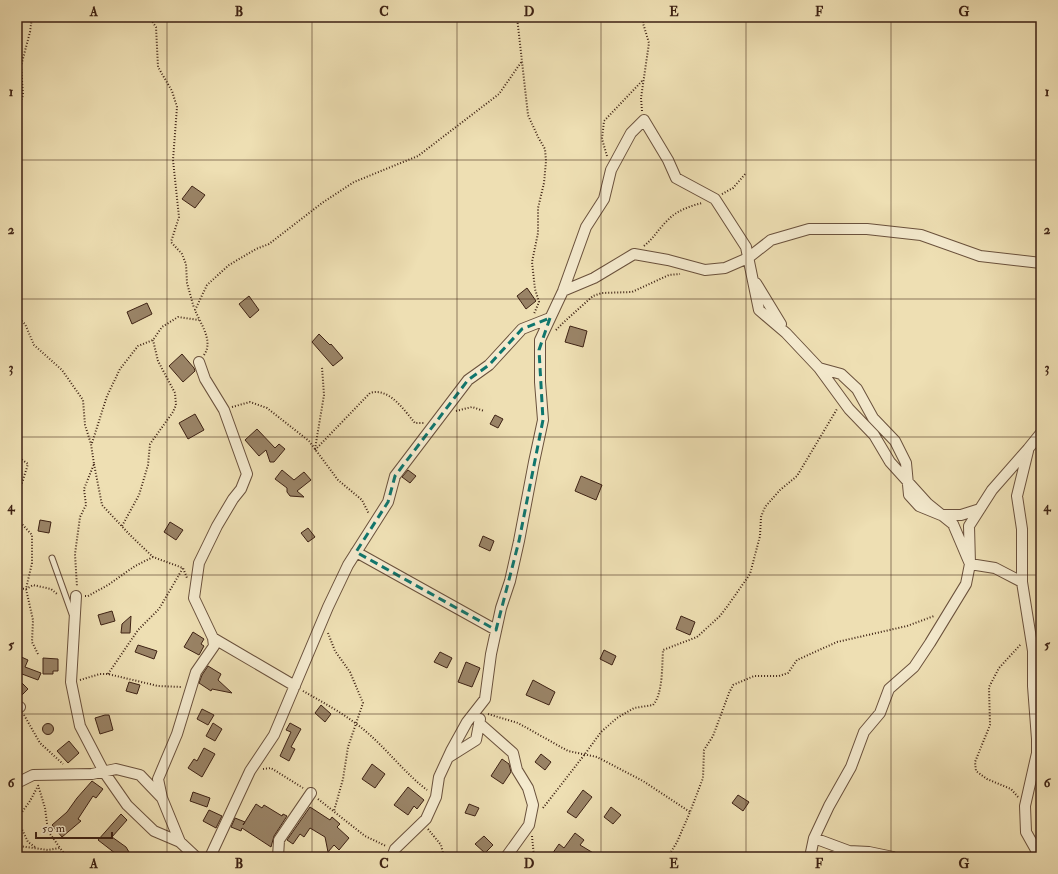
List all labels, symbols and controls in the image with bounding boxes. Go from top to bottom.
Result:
text: A [89,4,99,20]
text: B [235,4,243,20]
text: C [379,4,389,20]
text: D [524,4,535,20]
text: E [669,4,679,20]
text: F [815,4,824,20]
text: G [959,4,970,20]
text: 1 [9,84,14,100]
text: 1 [1045,84,1050,100]
text: 2 [8,222,15,238]
text: 2 [1044,222,1051,238]
text: 3 [9,360,14,376]
text: 3 [1045,360,1050,376]
text: 4 [6,499,15,515]
text: 4 [1042,499,1051,515]
text: 5 [8,637,14,653]
text: 5 [1044,637,1050,653]
text: 6 [8,775,16,791]
text: 6 [1044,775,1052,791]
scale bar [36,814,112,840]
text: 50 m [42,821,66,836]
text: A [89,856,99,872]
text: B [235,856,243,872]
text: C [379,856,389,872]
text: D [524,856,535,872]
text: E [669,856,679,872]
text: F [815,856,824,872]
text: G [959,856,970,872]

